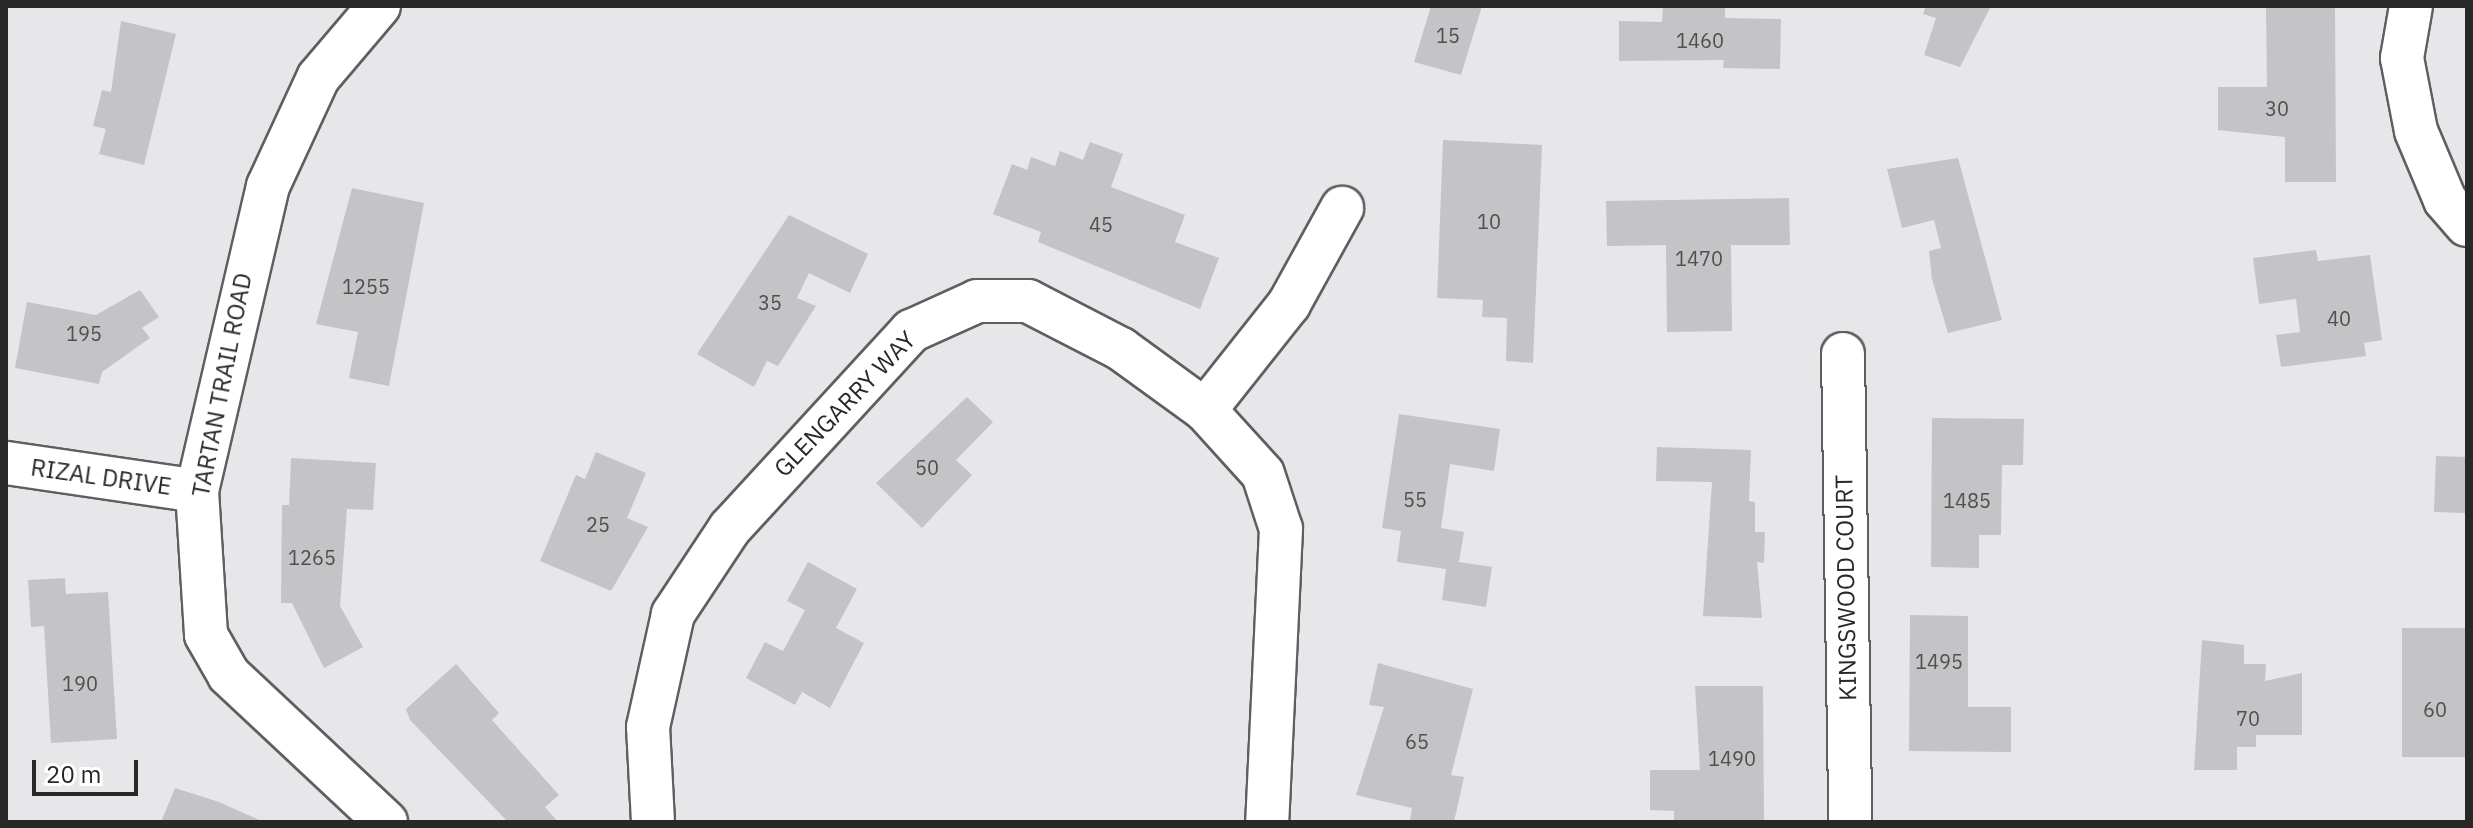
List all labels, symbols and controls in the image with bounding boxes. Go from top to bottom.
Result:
house number: 15 [1436,23,1460,47]
house number: 1460 [1676,28,1724,52]
house number: 30 [2265,96,2289,120]
house number: 10 [1477,209,1501,233]
house number: 45 [1089,212,1113,236]
house number: 1470 [1675,246,1723,270]
street label: TARTAN TRAIL ROAD [186,271,258,499]
house number: 1255 [342,274,390,298]
house number: 35 [758,290,782,314]
house number: 40 [2327,306,2351,330]
house number: 195 [66,321,102,345]
street label: GLENGARRY WAY [768,325,922,483]
street label: RIZAL DRIVE [29,453,173,501]
house number: 50 [915,455,939,479]
street label: KINGSWOOD COURT [1830,475,1862,701]
house number: 55 [1403,487,1427,511]
house number: 1485 [1943,488,1991,512]
house number: 25 [586,512,610,536]
house number: 1265 [288,545,336,569]
house number: 1495 [1915,649,1963,673]
house number: 190 [62,671,98,695]
house number: 60 [2423,697,2447,721]
house number: 70 [2236,706,2260,730]
house number: 65 [1405,729,1429,753]
scale bar [36,744,142,794]
house number: 1490 [1708,746,1756,770]
text: 20 m [46,758,101,790]

